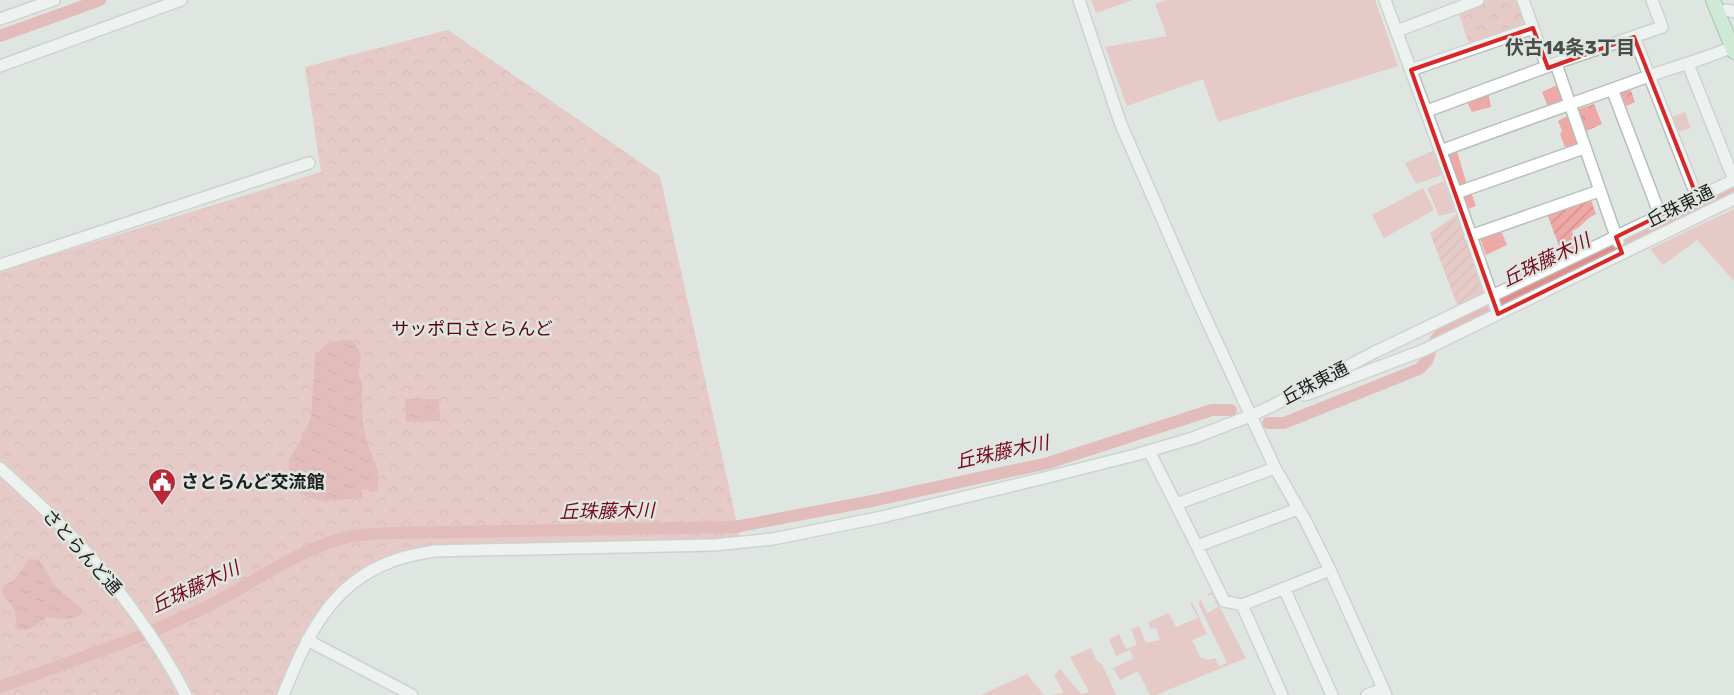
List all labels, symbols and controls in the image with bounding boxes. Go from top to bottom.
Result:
district label: 伏古14条3丁目 [1505,36,1635,59]
street label: 丘珠東通 [1643,180,1717,232]
water label: 丘珠藤木川 [1498,228,1596,291]
park label: サッポロさとらんど [391,318,553,340]
street label: 丘珠東通 [1278,357,1352,409]
water label: 丘珠藤木川 [953,430,1053,473]
public building icon: さとらんど交流館 [147,467,177,506]
place label: さとらんど交流館 [181,471,324,493]
water label: 丘珠藤木川 [559,499,657,523]
street label: さとらんど通 [38,505,126,599]
water label: 丘珠藤木川 [147,556,245,618]

